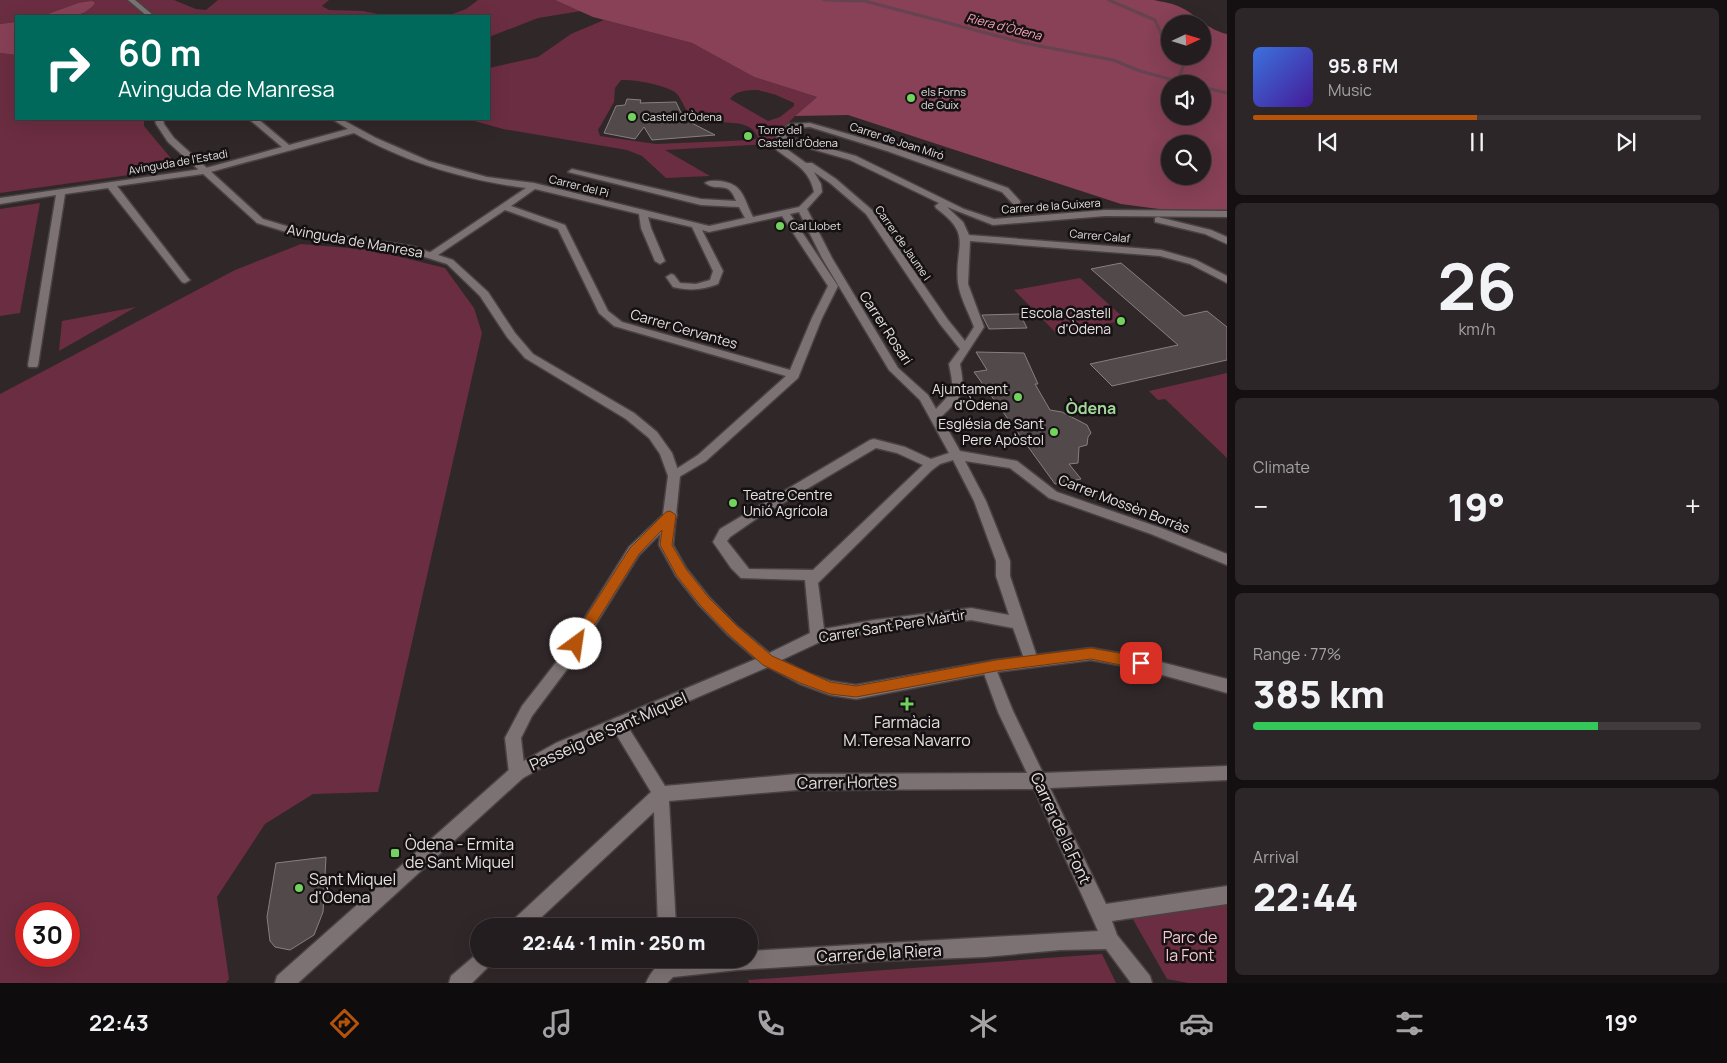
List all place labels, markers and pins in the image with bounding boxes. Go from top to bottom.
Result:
place label: els Forns de Guix [921,84,966,112]
marker: els Forns de Guix [905,92,917,104]
place label: Castell d'Òdena [642,109,722,124]
marker: Castell d'Òdena [626,111,638,123]
place label: Torre del Castell d'Òdena [758,122,838,150]
marker: Torre del Castell d'Òdena [742,130,754,142]
place label: Cal Llobet [790,218,841,233]
marker: Cal Llobet [774,220,786,232]
place label: Escola Castell d'Òdena [1021,303,1111,338]
marker: Escola Castell d'Òdena [1115,315,1127,327]
place label: Ajuntament d'Òdena [932,379,1008,414]
marker: Ajuntament d'Òdena [1012,391,1024,403]
place label: Església de Sant Pere Apòstol [938,414,1044,449]
marker: Església de Sant Pere Apòstol [1048,426,1060,438]
place label: Teatre Centre Unió Agrícola [743,485,833,520]
marker: Teatre Centre Unió Agrícola [727,497,739,509]
pin [1120,642,1162,684]
marker: Farmàcia M.Teresa Navarro [901,698,913,710]
place label: Farmàcia M.Teresa Navarro [843,711,971,751]
place label: Òdena - Ermita de Sant Miquel [405,833,514,873]
marker: Òdena - Ermita de Sant Miquel [389,847,401,859]
place label: Sant Miquel d'Òdena [309,868,396,908]
marker: Sant Miquel d'Òdena [293,882,305,894]

